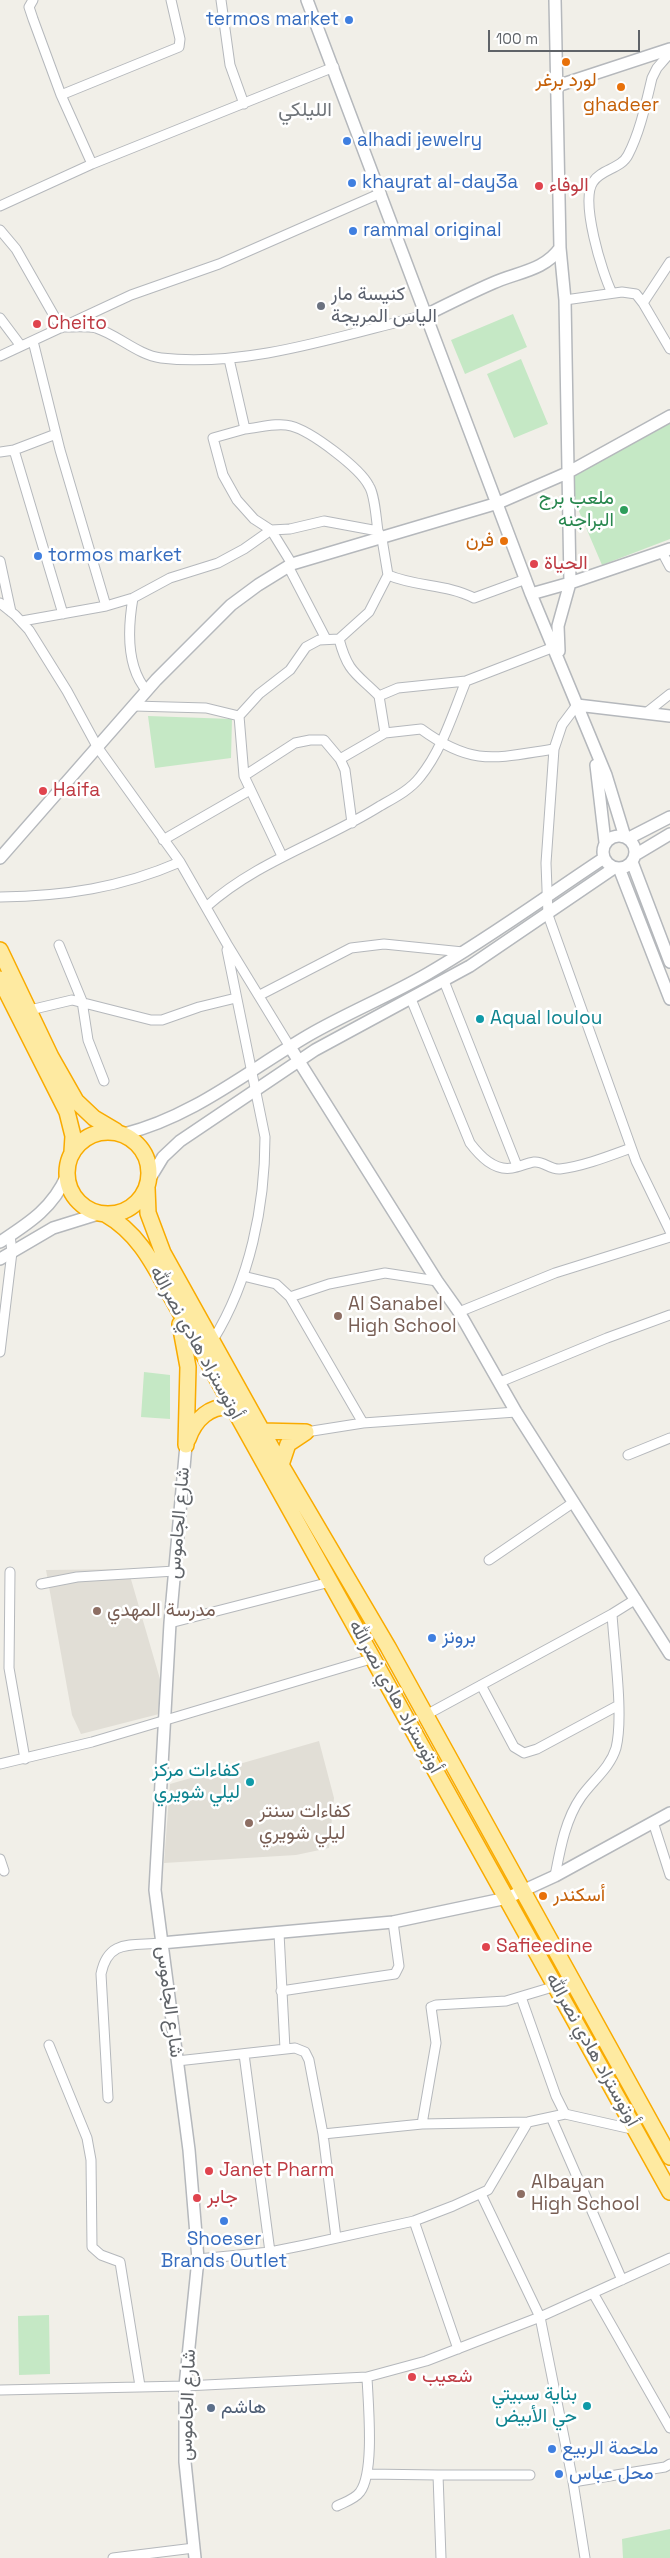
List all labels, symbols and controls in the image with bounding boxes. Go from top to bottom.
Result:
place label: termos market [205,9,339,31]
marker: termos market [343,14,355,26]
scale bar [490,20,642,52]
text: 100 m [496,29,538,48]
marker: لورد برغر [560,56,572,68]
place label: لورد برغر [535,70,597,92]
marker: ghadeer [615,81,627,93]
place label: ghadeer [583,95,659,117]
district label: الليلكي [278,99,332,123]
place label: alhadi jewelry [357,130,482,152]
marker: alhadi jewelry [341,135,353,147]
place label: khayrat al-day3a [362,172,518,194]
place label: الوفاء [549,175,589,197]
marker: khayrat al-day3a [346,177,358,189]
marker: الوفاء [533,180,545,192]
place label: rammal original [363,220,502,242]
marker: rammal original [347,225,359,237]
place label: كنيسة مار الياس المريجة [331,284,437,328]
marker: كنيسة مار الياس المريجة [315,300,327,312]
place label: Cheito [47,313,107,335]
marker: Cheito [31,318,43,330]
place label: ملعب برج البراجنه [539,488,614,532]
marker: ملعب برج البراجنه [618,504,630,516]
place label: فرن [466,530,494,552]
marker: فرن [498,535,510,547]
place label: tormos market [48,545,182,567]
marker: tormos market [32,550,44,562]
place label: الحياة [544,553,588,575]
marker: الحياة [528,558,540,570]
place label: Haifa [53,780,100,802]
marker: Haifa [37,785,49,797]
place label: Aqual loulou [490,1008,602,1030]
marker: Aqual loulou [474,1013,486,1025]
street label: أوتوستراد هادي نصرالله [144,1262,248,1424]
place label: Al Sanabel High School [348,1294,457,1338]
marker: Al Sanabel High School [332,1310,344,1322]
street label: شارع الجاموس [163,1466,195,1580]
place label: مدرسة المهدي [107,1600,216,1622]
marker: مدرسة المهدي [91,1605,103,1617]
street label: أوتوستراد هادي نصرالله [343,1616,447,1778]
place label: برونز [442,1627,476,1649]
marker: برونز [426,1632,438,1644]
place label: كفاءات مركز ليلي شويري [152,1760,240,1804]
marker: كفاءات مركز ليلي شويري [244,1776,256,1788]
place label: كفاءات سنتر ليلي شويري [259,1801,351,1845]
marker: كفاءات سنتر ليلي شويري [243,1817,255,1829]
place label: أسكندر [553,1885,605,1907]
marker: أسكندر [537,1890,549,1902]
place label: Safieedine [496,1936,593,1958]
marker: Safieedine [480,1941,492,1953]
street label: شارع الجاموس [151,1945,187,2059]
street label: أوتوستراد هادي نصرالله [540,1969,644,2131]
place label: Janet Pharm [219,2160,334,2182]
marker: Janet Pharm [203,2165,215,2177]
place label: Albayan High School [531,2172,640,2216]
place label: جابر [207,2187,238,2209]
marker: Albayan High School [515,2188,527,2200]
marker: جابر [191,2192,203,2204]
marker: Shoeser Brands Outlet [218,2215,230,2227]
place label: Shoeser Brands Outlet [161,2229,287,2273]
street label: شارع الجاموس [175,2349,201,2461]
place label: شعيب [422,2366,472,2388]
marker: شعيب [406,2371,418,2383]
place label: بناية سبيتي حي الأبيض [492,2384,577,2428]
place label: هاشم [221,2397,266,2419]
marker: بناية سبيتي حي الأبيض [581,2400,593,2412]
marker: هاشم [205,2402,217,2414]
place label: ملحمة الربيع [562,2438,658,2460]
marker: ملحمة الربيع [546,2443,558,2455]
place label: محل عباس [569,2463,654,2485]
marker: محل عباس [553,2468,565,2480]

